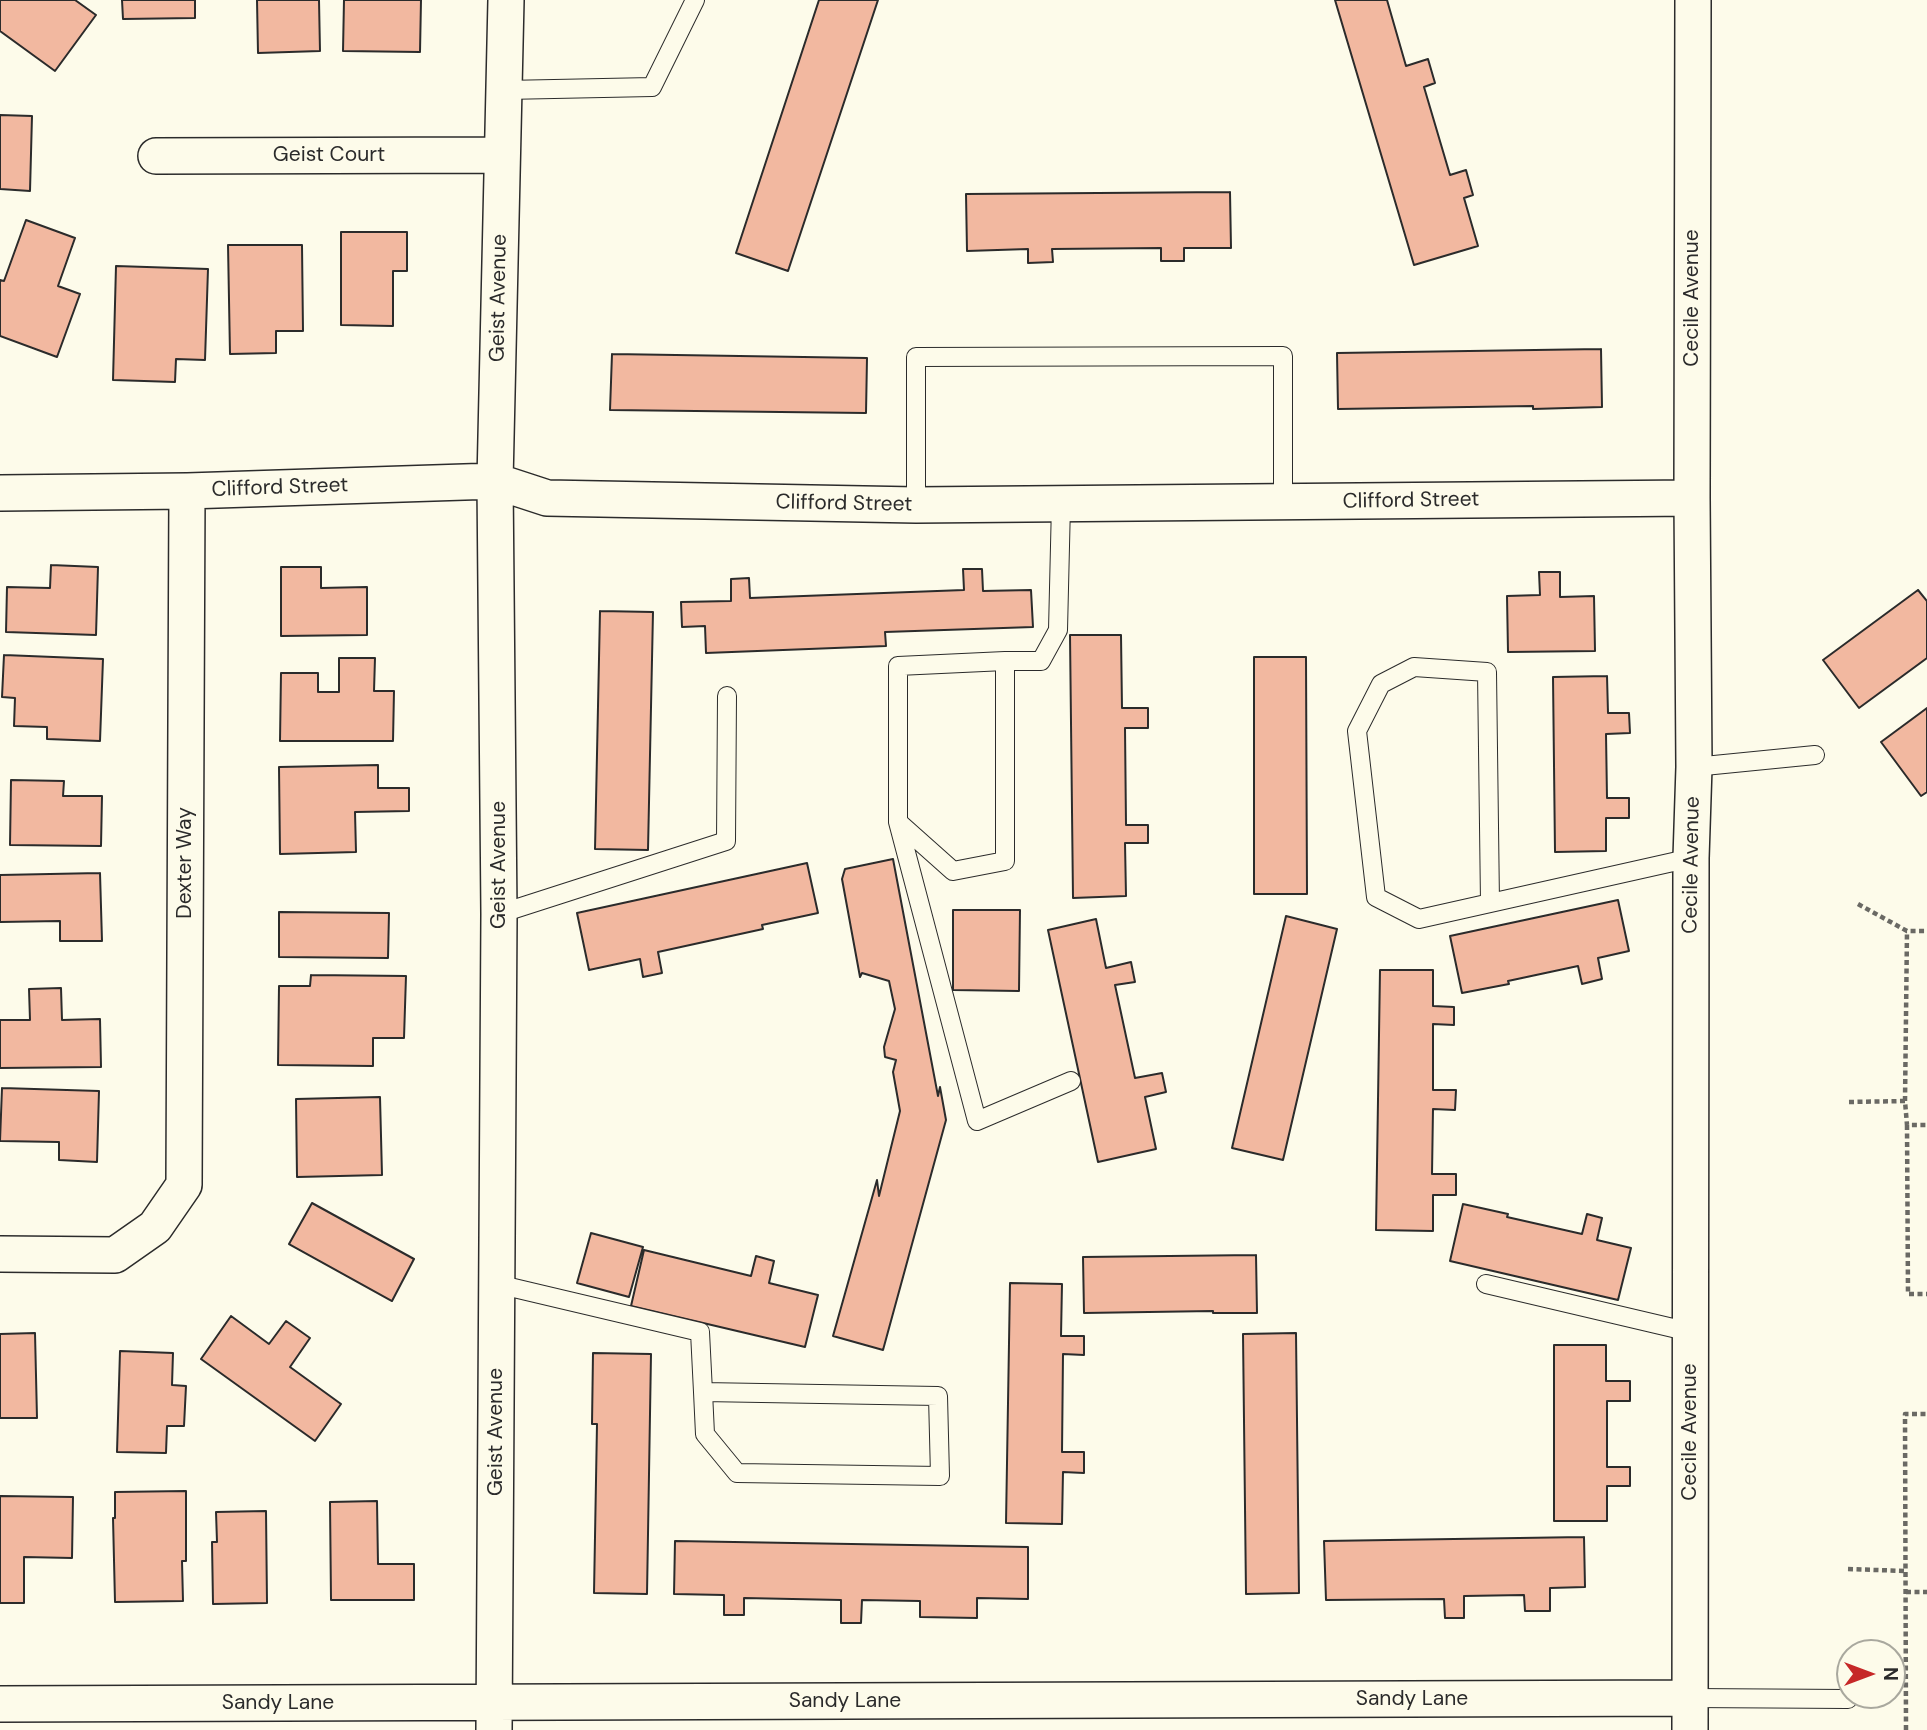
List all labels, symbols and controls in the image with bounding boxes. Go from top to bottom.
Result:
street label: Geist Court [273,142,385,168]
street label: Cecile Avenue [1679,229,1705,367]
street label: Geist Avenue [485,234,513,362]
street label: Clifford Street [211,473,349,503]
street label: Clifford Street [1342,487,1480,515]
street label: Clifford Street [775,490,913,518]
street label: Cecile Avenue [1678,796,1706,934]
street label: Geist Avenue [486,801,512,929]
street label: Dexter Way [172,807,198,919]
street label: Cecile Avenue [1677,1363,1703,1501]
street label: Geist Avenue [483,1368,509,1496]
north arrow [1836,1639,1906,1709]
text: N [1878,1667,1903,1681]
street label: Sandy Lane [1356,1686,1468,1712]
street label: Sandy Lane [789,1688,901,1714]
street label: Sandy Lane [222,1690,334,1716]

